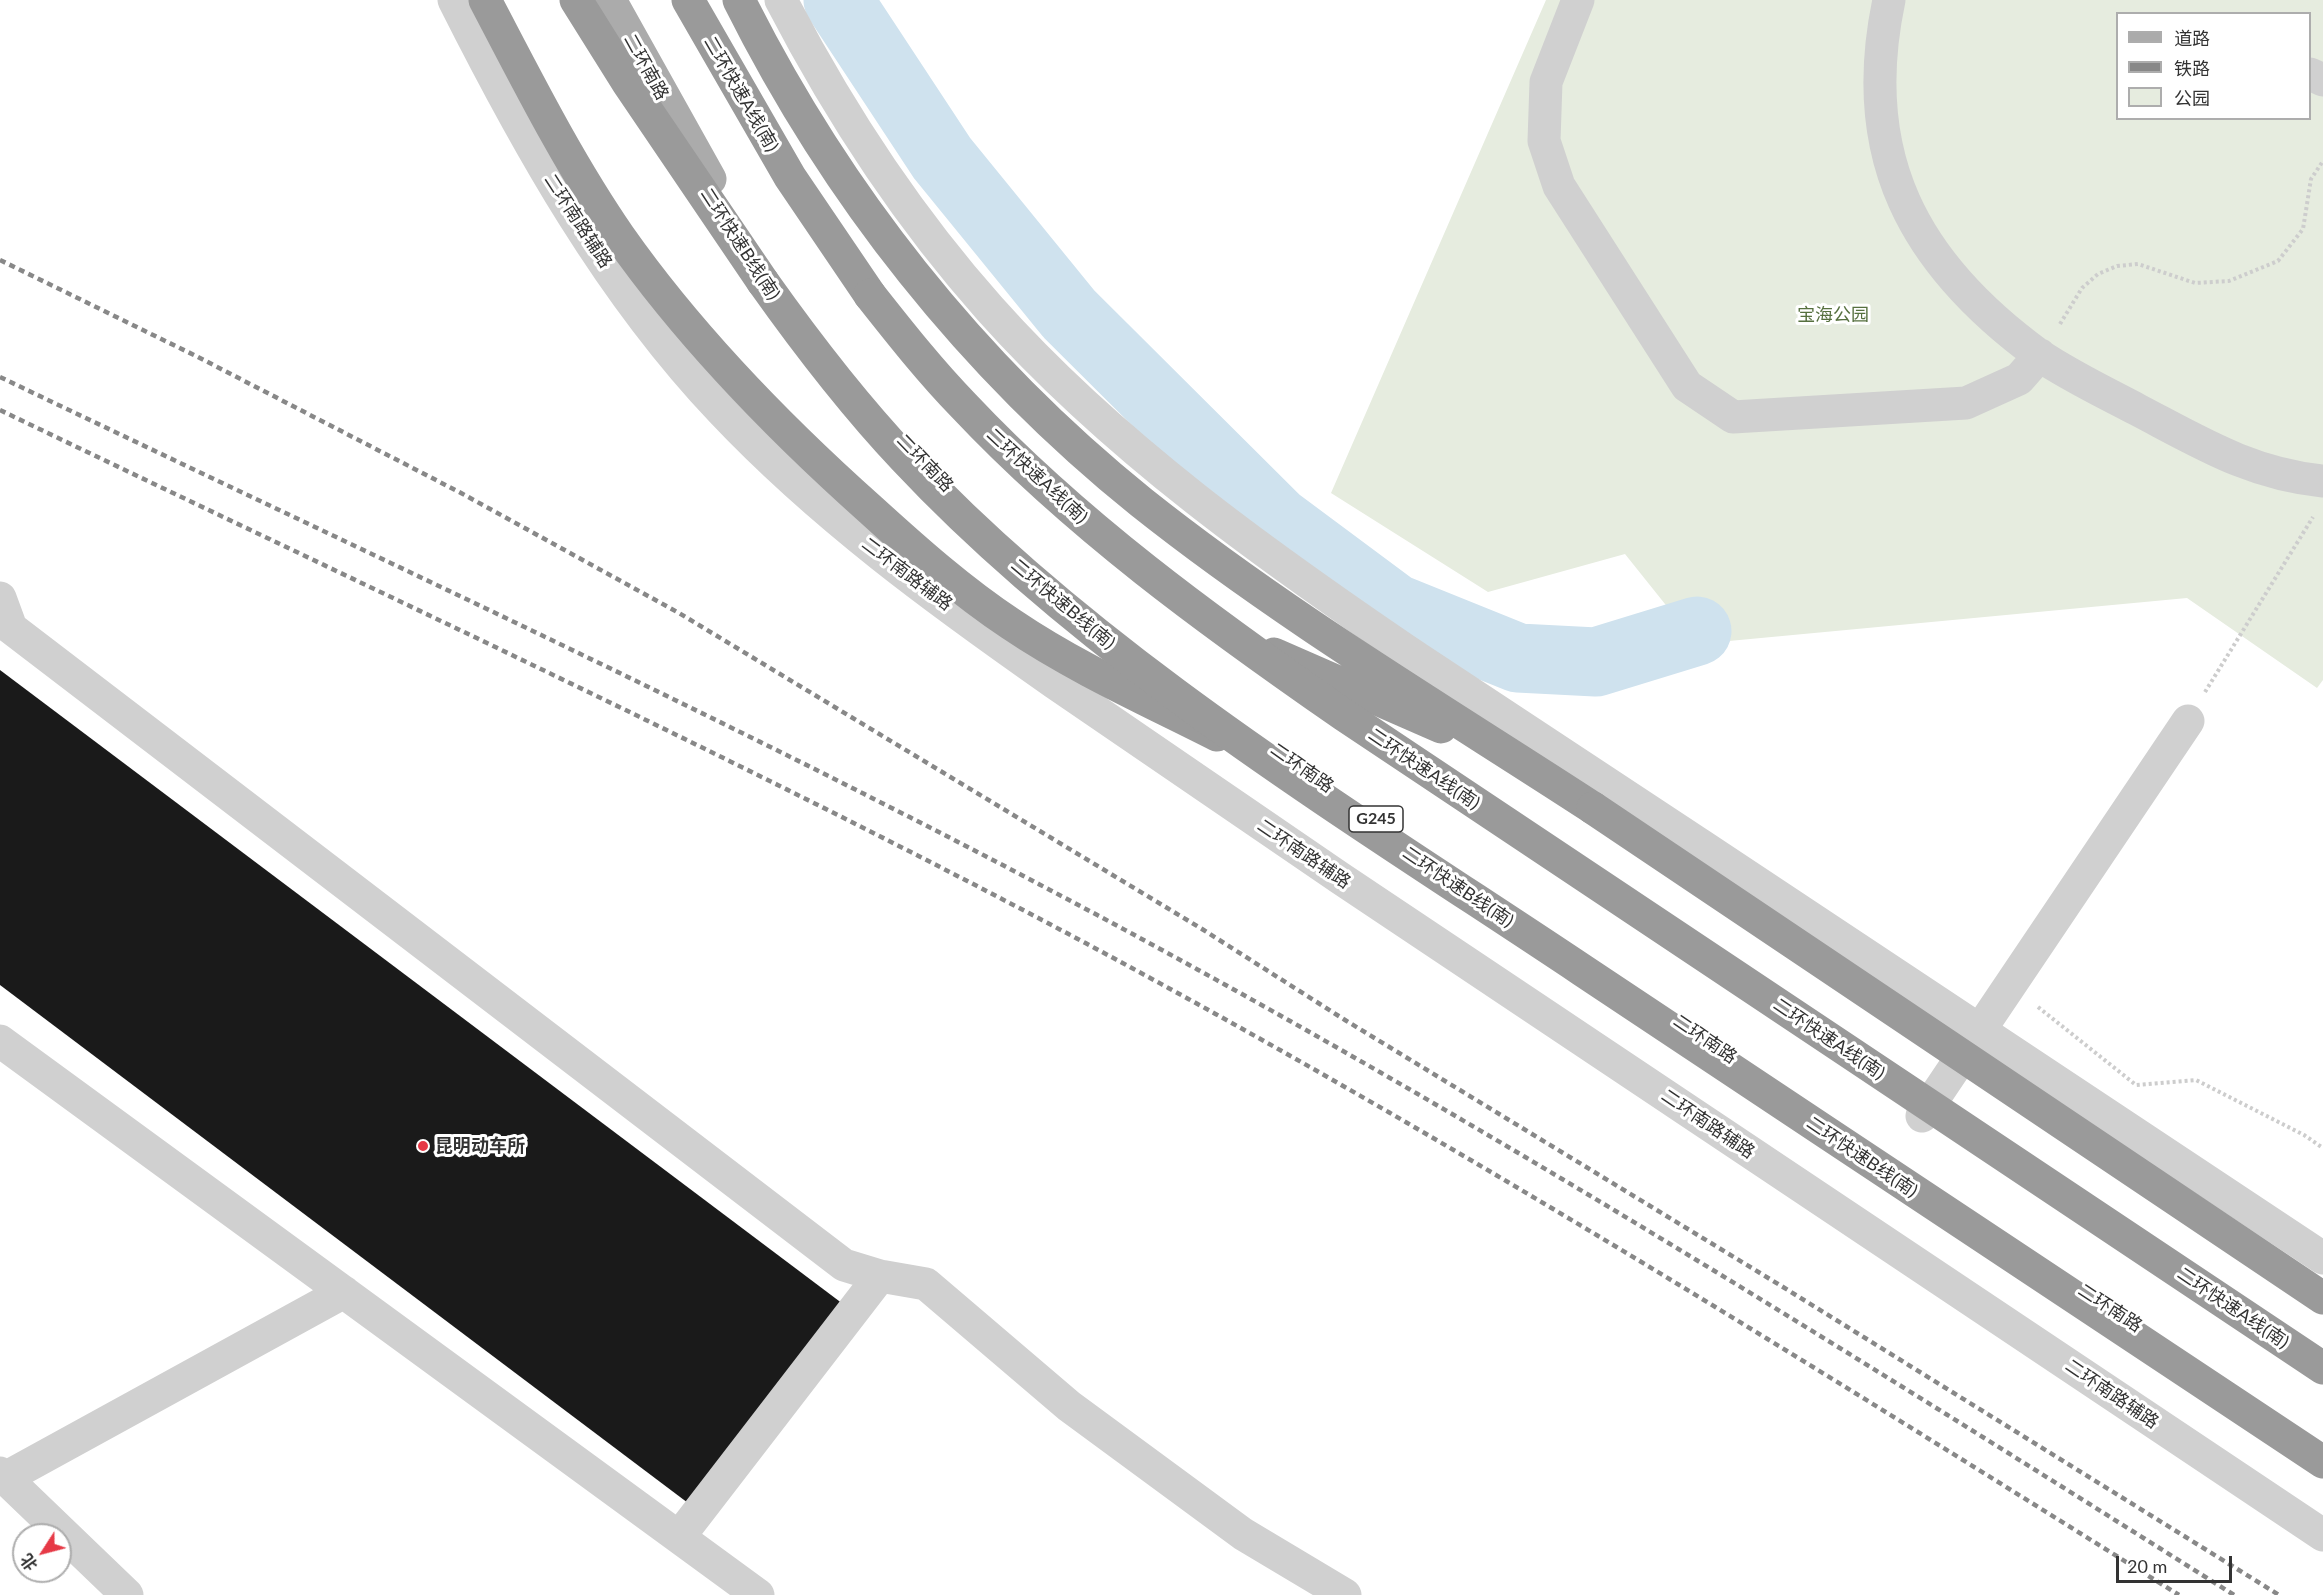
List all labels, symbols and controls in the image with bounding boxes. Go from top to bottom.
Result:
legend [2116,12,2311,120]
text: 道路 [2174,27,2210,49]
street label: 二环南路 [619,30,673,104]
street label: 二环快速A线(南) [699,32,783,156]
text: 铁路 [2174,57,2210,79]
text: 公园 [2174,87,2210,109]
street label: 二环南路辅路 [540,170,616,272]
street label: 二环快速B线(南) [696,184,784,304]
park label: 宝海公园 [1797,304,1869,326]
street label: 二环快速A线(南) [982,424,1092,528]
street label: 二环南路 [892,430,958,496]
street label: 二环南路辅路 [857,533,957,615]
street label: 二环快速B线(南) [1007,554,1119,654]
street label: 二环快速A线(南) [1364,724,1484,814]
street label: 二环南路 [1266,739,1338,797]
road number: G245 [1349,806,1403,832]
street label: 二环南路辅路 [1253,815,1355,893]
street label: 二环快速B线(南) [1398,842,1518,932]
street label: 二环快速A线(南) [1769,994,1889,1084]
street label: 二环南路 [1669,1010,1741,1068]
street label: 二环南路辅路 [1657,1085,1759,1163]
street label: 二环快速B线(南) [1802,1112,1922,1202]
place label: 昆明动车所 [435,1135,525,1157]
marker: 昆明动车所 [416,1139,430,1153]
street label: 二环快速A线(南) [2173,1263,2293,1353]
street label: 二环南路 [2074,1279,2146,1337]
street label: 二环南路辅路 [2061,1355,2163,1433]
north arrow [12,1523,72,1583]
scale bar [2119,1544,2234,1582]
text: 北 [16,1551,41,1575]
text: 20 m [2127,1555,2167,1577]

